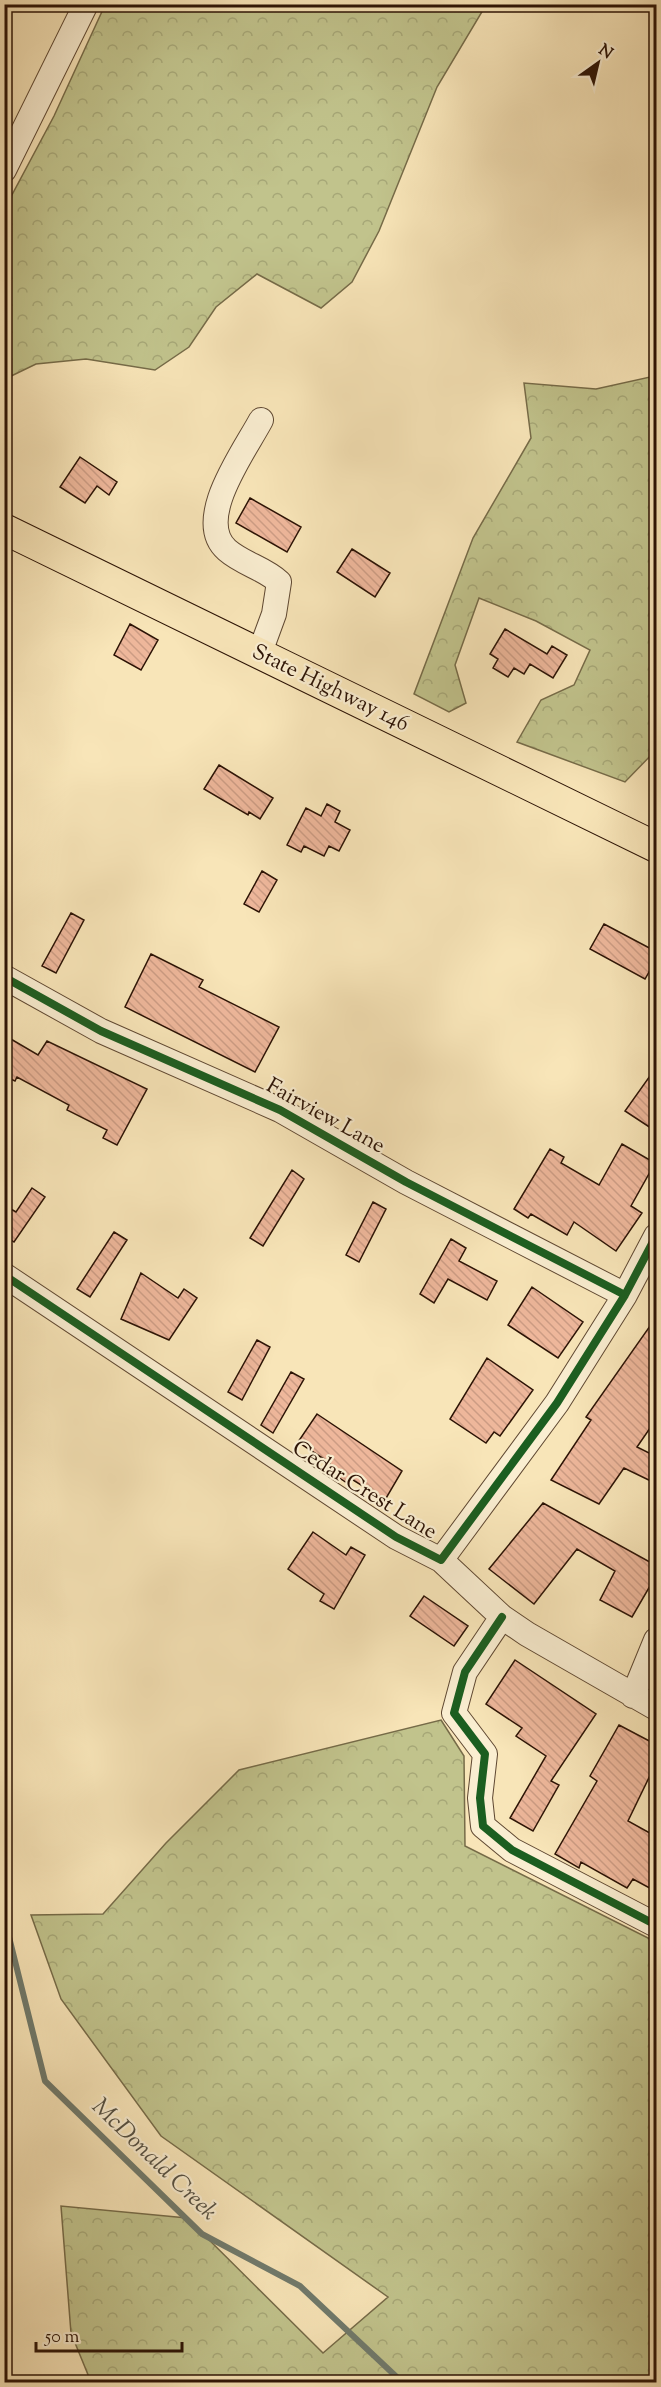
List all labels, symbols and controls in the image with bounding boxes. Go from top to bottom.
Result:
north arrow [568,33,628,93]
text: N [593,40,617,66]
street label: State Highway 146 [246,637,414,741]
street label: Fairview Lane [260,1071,390,1163]
street label: Cedar Crest Lane [285,1434,443,1548]
water label: McDonald Creek [83,2091,225,2229]
scale bar [36,2315,182,2353]
text: 50 m [44,2325,80,2351]

